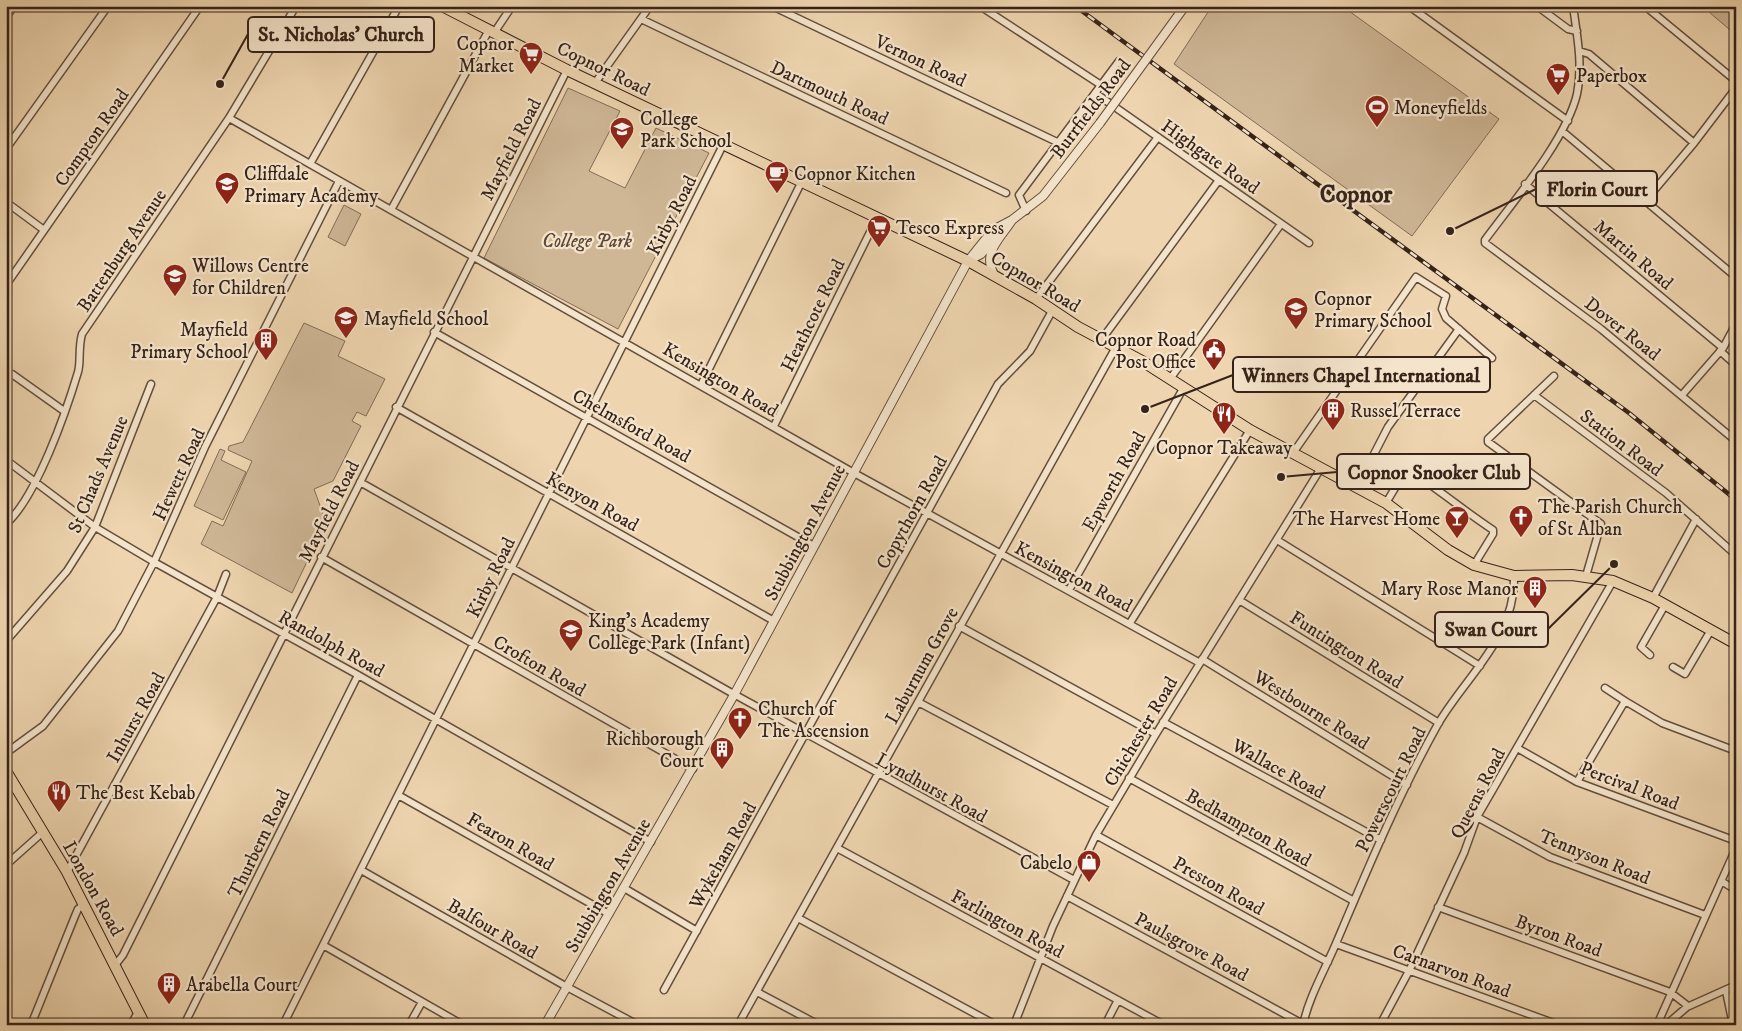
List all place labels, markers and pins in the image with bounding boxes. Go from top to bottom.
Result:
callout: St. Nicholas’ Church [248,17,434,52]
place label: Copnor Market [457,33,514,78]
supermarket icon: Copnor Market [518,41,544,75]
supermarket icon: Paperbox [1545,62,1571,96]
place label: Paperbox [1576,65,1648,88]
sports icon: Moneyfields [1364,94,1390,128]
place label: Moneyfields [1394,97,1487,120]
place label: College Park School [640,108,732,153]
school or university icon: College Park School [609,116,635,150]
cafe icon: Copnor Kitchen [764,160,790,194]
place label: Cliffdale Primary Academy [244,163,379,208]
place label: Copnor Kitchen [794,163,916,186]
school or university icon: Cliffdale Primary Academy [214,171,240,205]
callout: Florin Court [1536,171,1657,206]
supermarket icon: Tesco Express [866,214,892,248]
place label: Tesco Express [896,217,1004,240]
place label: Willows Centre for Children [191,255,309,300]
school or university icon: Willows Centre for Children [162,263,188,297]
place label: Copnor Primary School [1314,288,1432,333]
school or university icon: Copnor Primary School [1283,296,1309,330]
school or university icon: Mayfield School [333,305,359,339]
place label: Mayfield School [364,308,489,331]
place label: Mayfield Primary School [130,319,249,364]
building icon: Mayfield Primary School [253,327,279,361]
place label: Copnor Road Post Office [1095,329,1197,374]
public building icon: Copnor Road Post Office [1201,337,1227,371]
callout: Winners Chapel International [1233,357,1490,392]
building icon: Russel Terrace [1320,397,1346,431]
place label: Russel Terrace [1350,400,1461,423]
restaurant icon: Copnor Takeaway [1211,401,1237,435]
place label: Copnor Takeaway [1156,437,1293,460]
callout: Copnor Snooker Club [1337,454,1530,489]
place label: The Parish Church of St Alban [1538,496,1683,541]
church icon: The Parish Church of St Alban [1508,504,1534,538]
bar icon: The Harvest Home [1444,505,1470,539]
place label: The Harvest Home [1293,508,1440,531]
building icon: Mary Rose Manor [1522,575,1548,609]
place label: Mary Rose Manor [1381,578,1518,601]
place label: King's Academy College Park (Infant) [588,610,750,655]
callout: Swan Court [1435,612,1548,647]
school or university icon: King's Academy College Park (Infant) [558,618,584,652]
place label: Church of The Ascension [758,698,869,743]
church icon: Church of The Ascension [727,706,753,740]
place label: Richborough Court [606,728,704,773]
building icon: Richborough Court [709,736,735,770]
restaurant icon: The Best Kebab [46,779,72,813]
place label: The Best Kebab [76,782,196,805]
shop icon: Cabelo [1076,849,1102,883]
place label: Cabelo [1020,852,1072,875]
building icon: Arabella Court [156,971,182,1005]
place label: Arabella Court [186,974,298,997]

